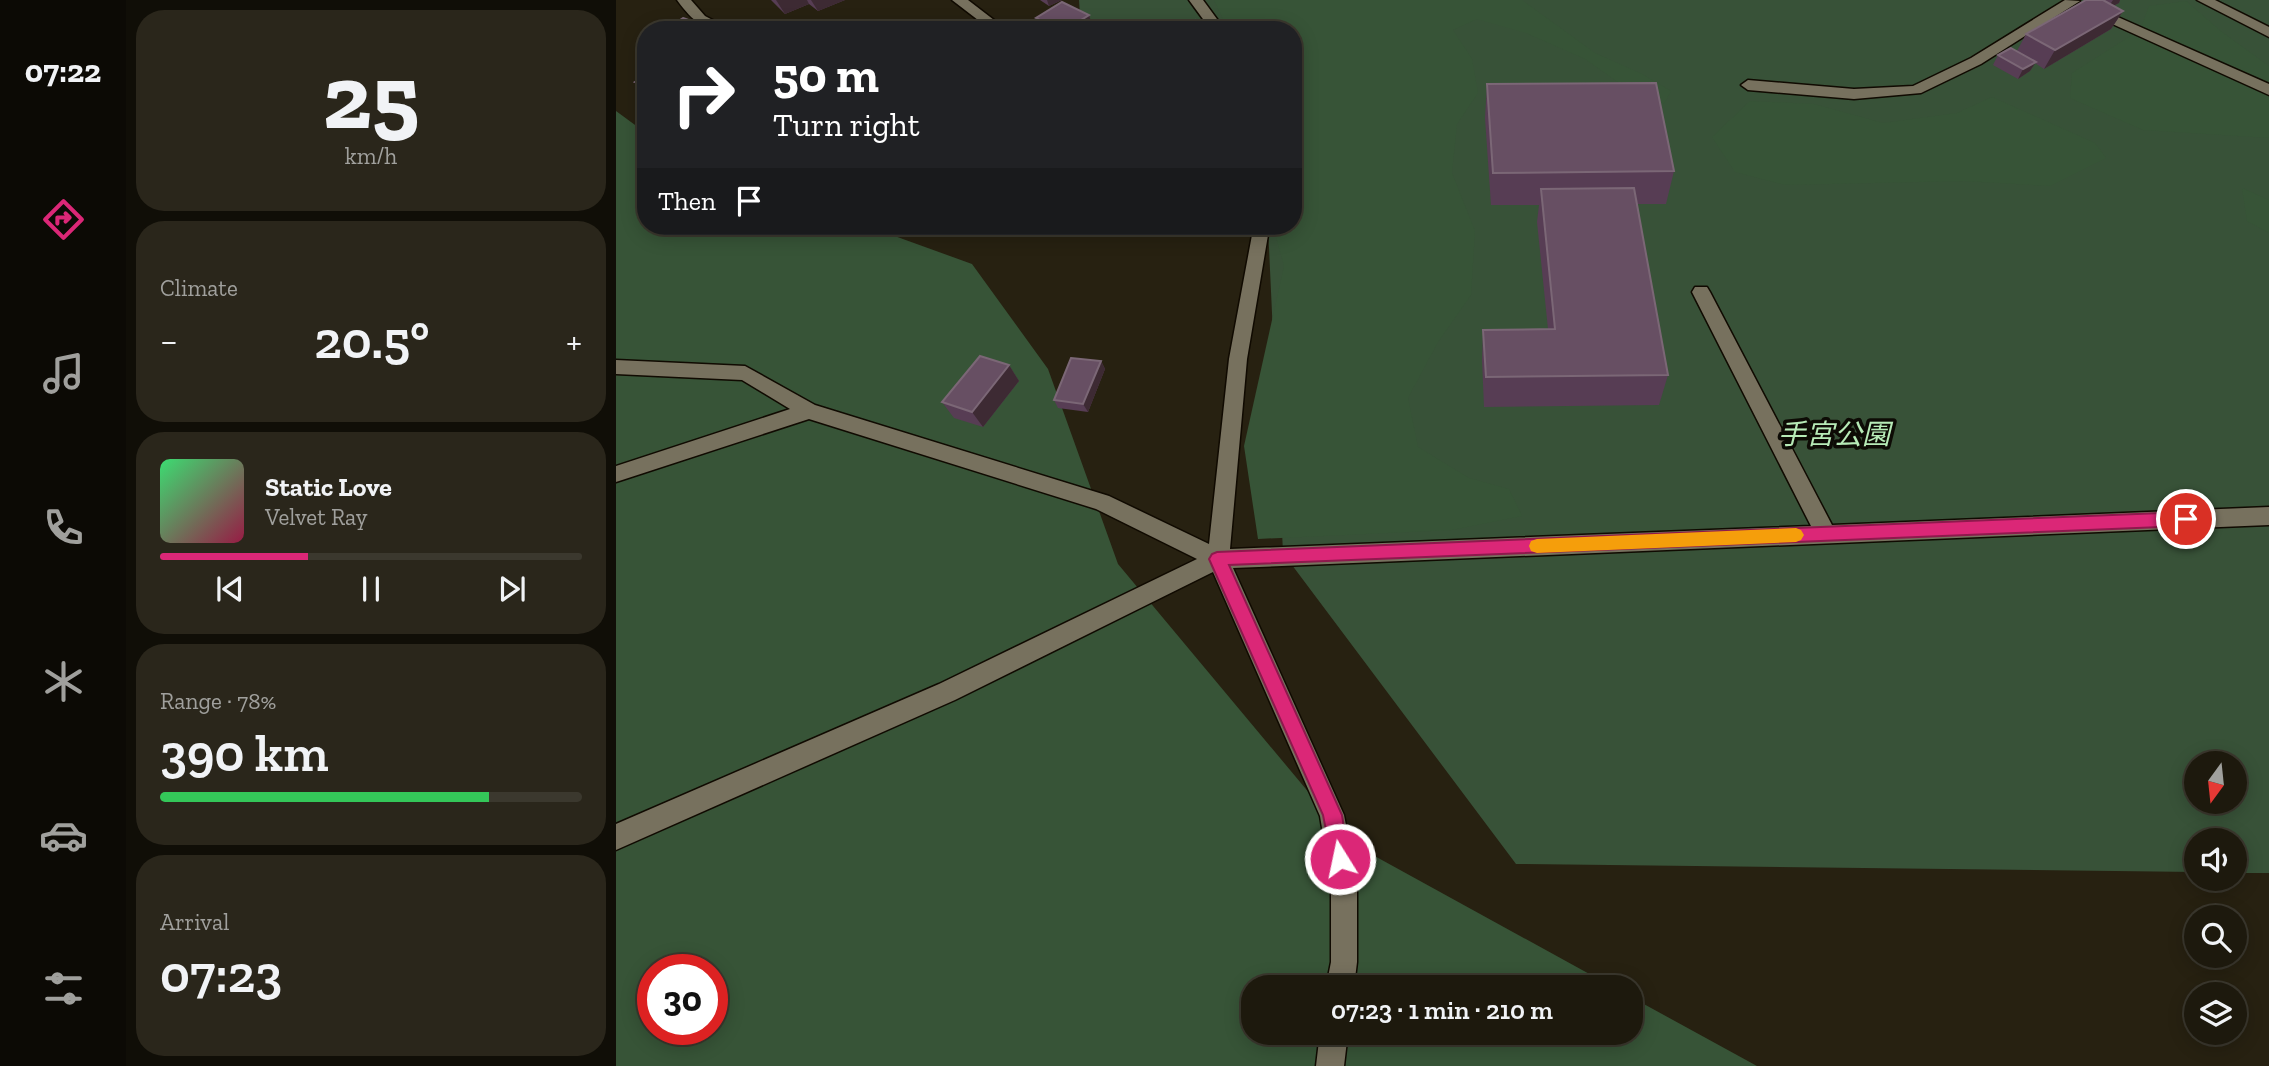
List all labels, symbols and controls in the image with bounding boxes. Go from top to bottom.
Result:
text: 25 [323,42,419,151]
text: 50 m [773,46,879,105]
icon: right [658,49,749,140]
text: 07:22 [25,52,101,90]
text: Turn right [773,106,920,144]
text: km/h [345,142,397,170]
icon: arrive [730,182,768,220]
text: Then [658,185,716,217]
icon: directions [39,195,88,244]
text: Climate [160,274,238,302]
text: 20.5° [314,309,430,371]
text: − [160,318,178,364]
text: + [566,318,582,364]
icon: music [39,349,88,398]
park label: 手宮公園 [1778,418,1894,451]
text: Static Love [265,471,392,503]
pin [2156,489,2216,549]
icon: arrive [2167,500,2205,538]
icon: phone [39,503,88,552]
text: Velvet Ray [265,503,367,531]
icon: previous [211,570,249,608]
icon: pause [352,570,390,608]
icon: next [493,570,531,608]
icon: climate [39,657,88,706]
text: Range · 78% [160,687,276,715]
text: 390 km [160,722,328,784]
north arrow [2184,751,2247,814]
map controls [2184,751,2247,1045]
icon: car [39,811,88,860]
position arrow [1303,822,1377,896]
button: sound [2184,828,2247,891]
button: search [2184,905,2247,968]
text: Arrival [160,908,229,936]
text: 07:23 [160,943,282,1005]
speed limit sign: 30 [637,954,728,1045]
icon: filters [39,964,88,1013]
button: layers [2184,982,2247,1045]
text: 07:23 · 1 min · 210 m [1331,994,1553,1026]

